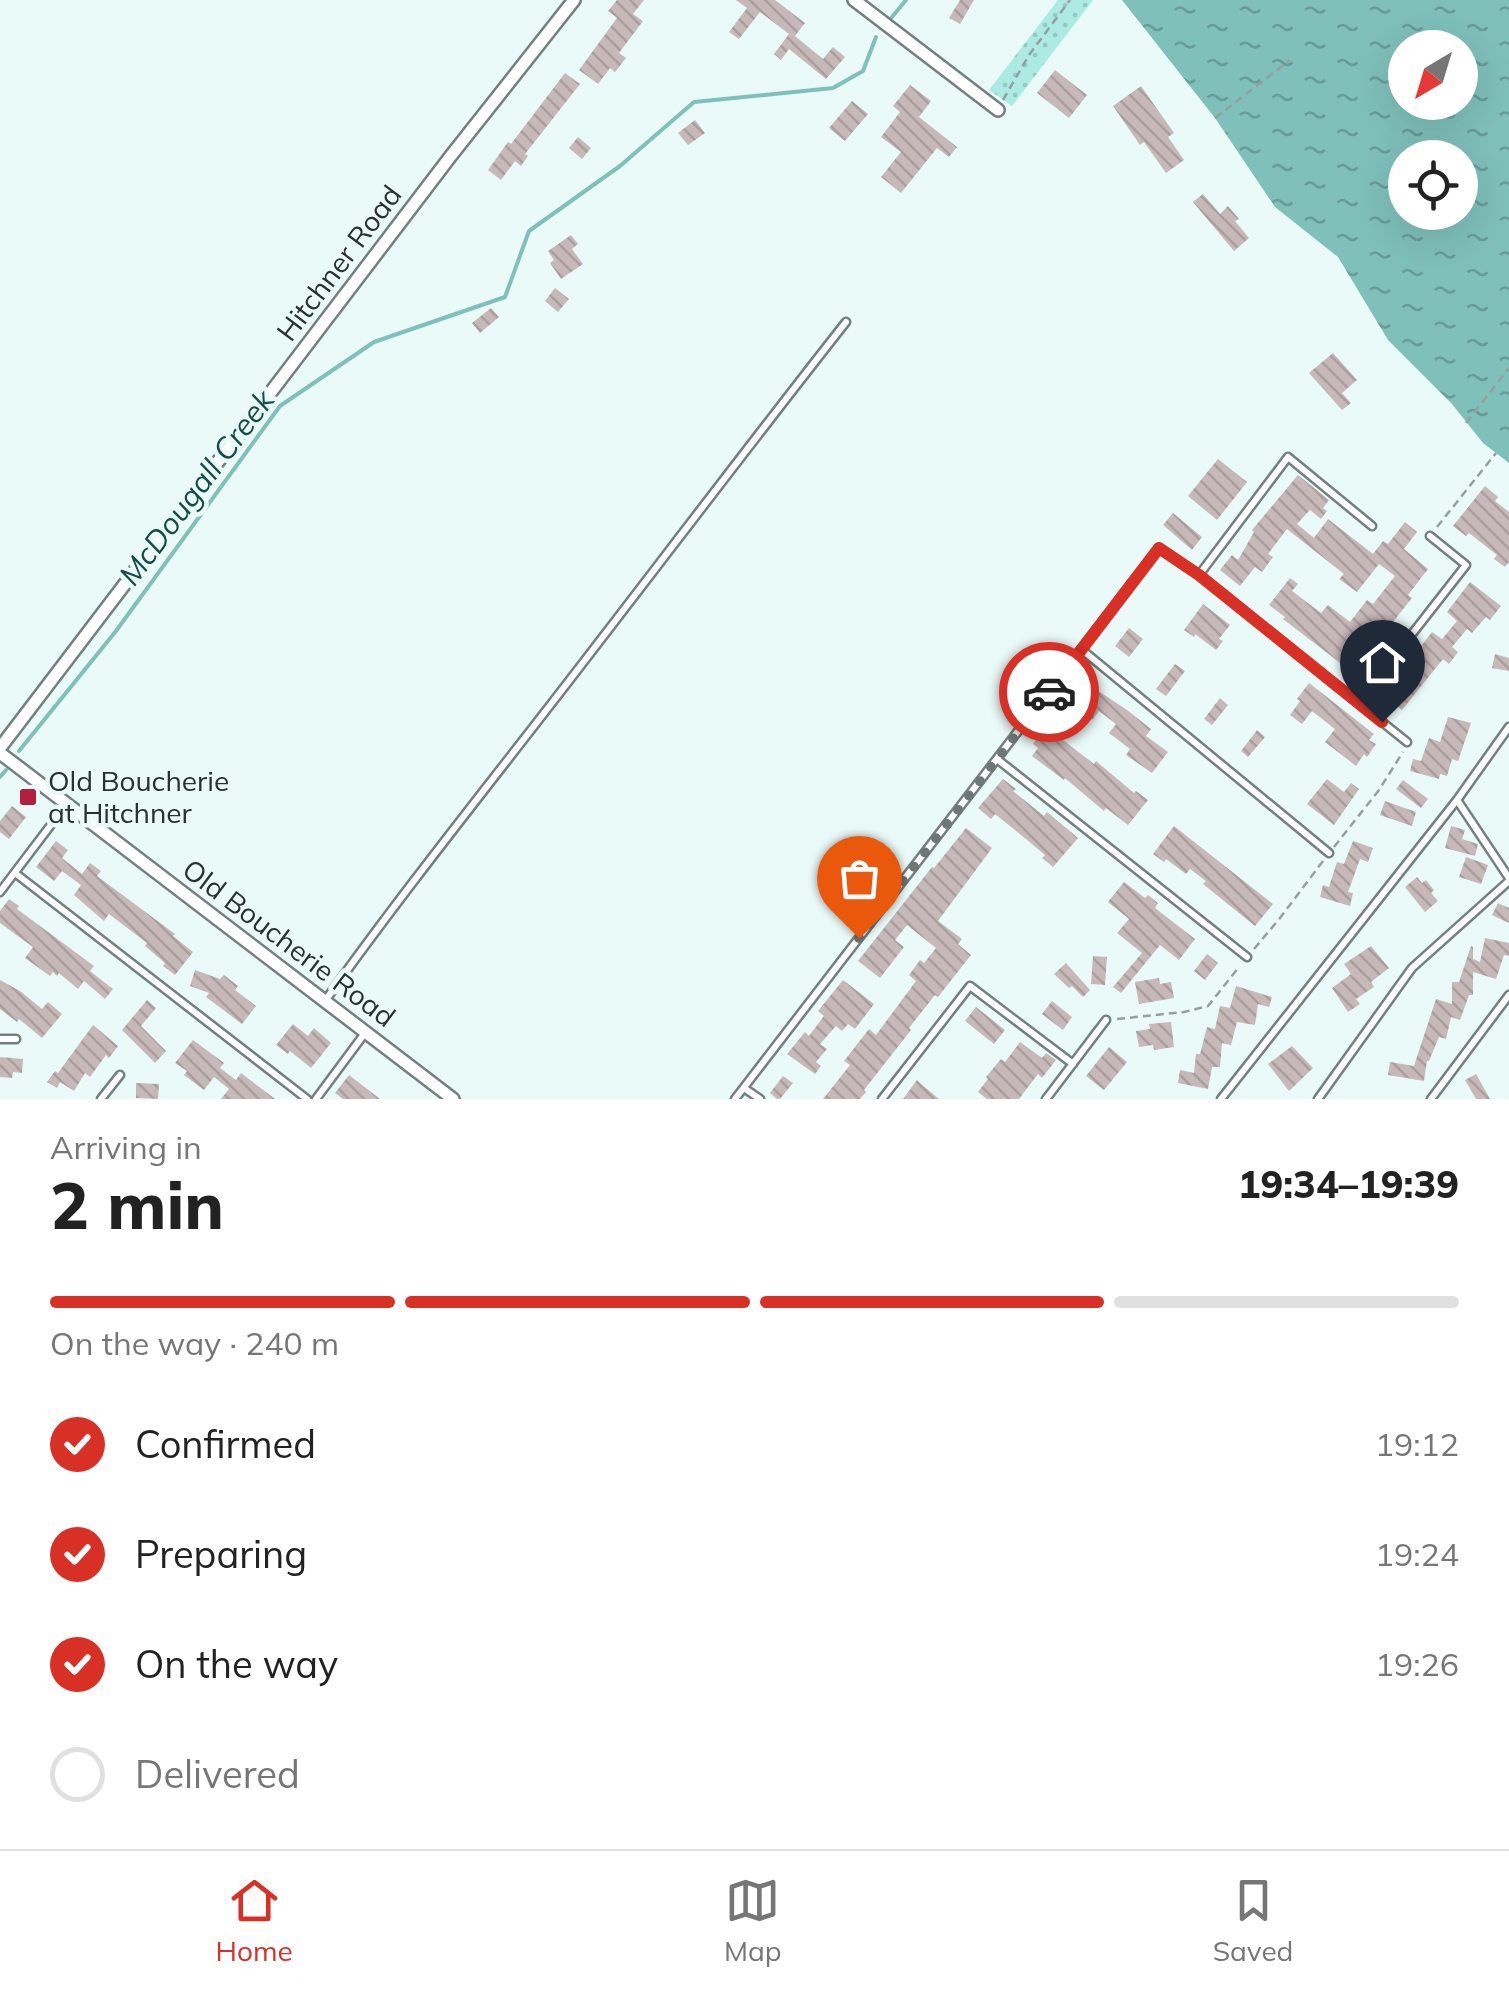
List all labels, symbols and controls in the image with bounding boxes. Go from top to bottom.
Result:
north arrow [1388,30,1478,120]
map controls [1388,30,1478,230]
button: locate [1388,140,1478,230]
street label: Hitchner Road [269,178,408,347]
water label: McDougall Creek [110,381,283,593]
pin [1340,620,1425,723]
icon: home [1355,635,1410,690]
courier [999,642,1099,742]
icon: car [1022,665,1077,720]
place label: Old Boucherie at Hitchner [48,763,229,830]
marker: Old Boucherie at Hitchner [17,786,39,808]
pin [817,836,902,939]
street label: Old Boucherie Road [176,851,402,1034]
icon: bag [832,851,887,906]
text: Arriving in [50,1127,202,1167]
text: 19:34–19:39 [1238,1160,1459,1208]
text: 2 min [50,1164,224,1245]
text: On the way · 240 m [50,1323,339,1363]
icon: check [50,1417,105,1472]
text: Confirmed [135,1420,316,1468]
text: 19:12 [1375,1424,1459,1464]
icon: check [50,1527,105,1582]
text: Preparing [135,1530,307,1578]
text: 19:24 [1375,1534,1459,1574]
icon: check [50,1637,105,1692]
text: On the way [135,1640,338,1688]
text: 19:26 [1375,1644,1459,1684]
text: Delivered [135,1750,300,1798]
tab: Home [216,1873,293,1968]
tab: Map [724,1873,782,1968]
tab: Saved [1213,1873,1293,1968]

